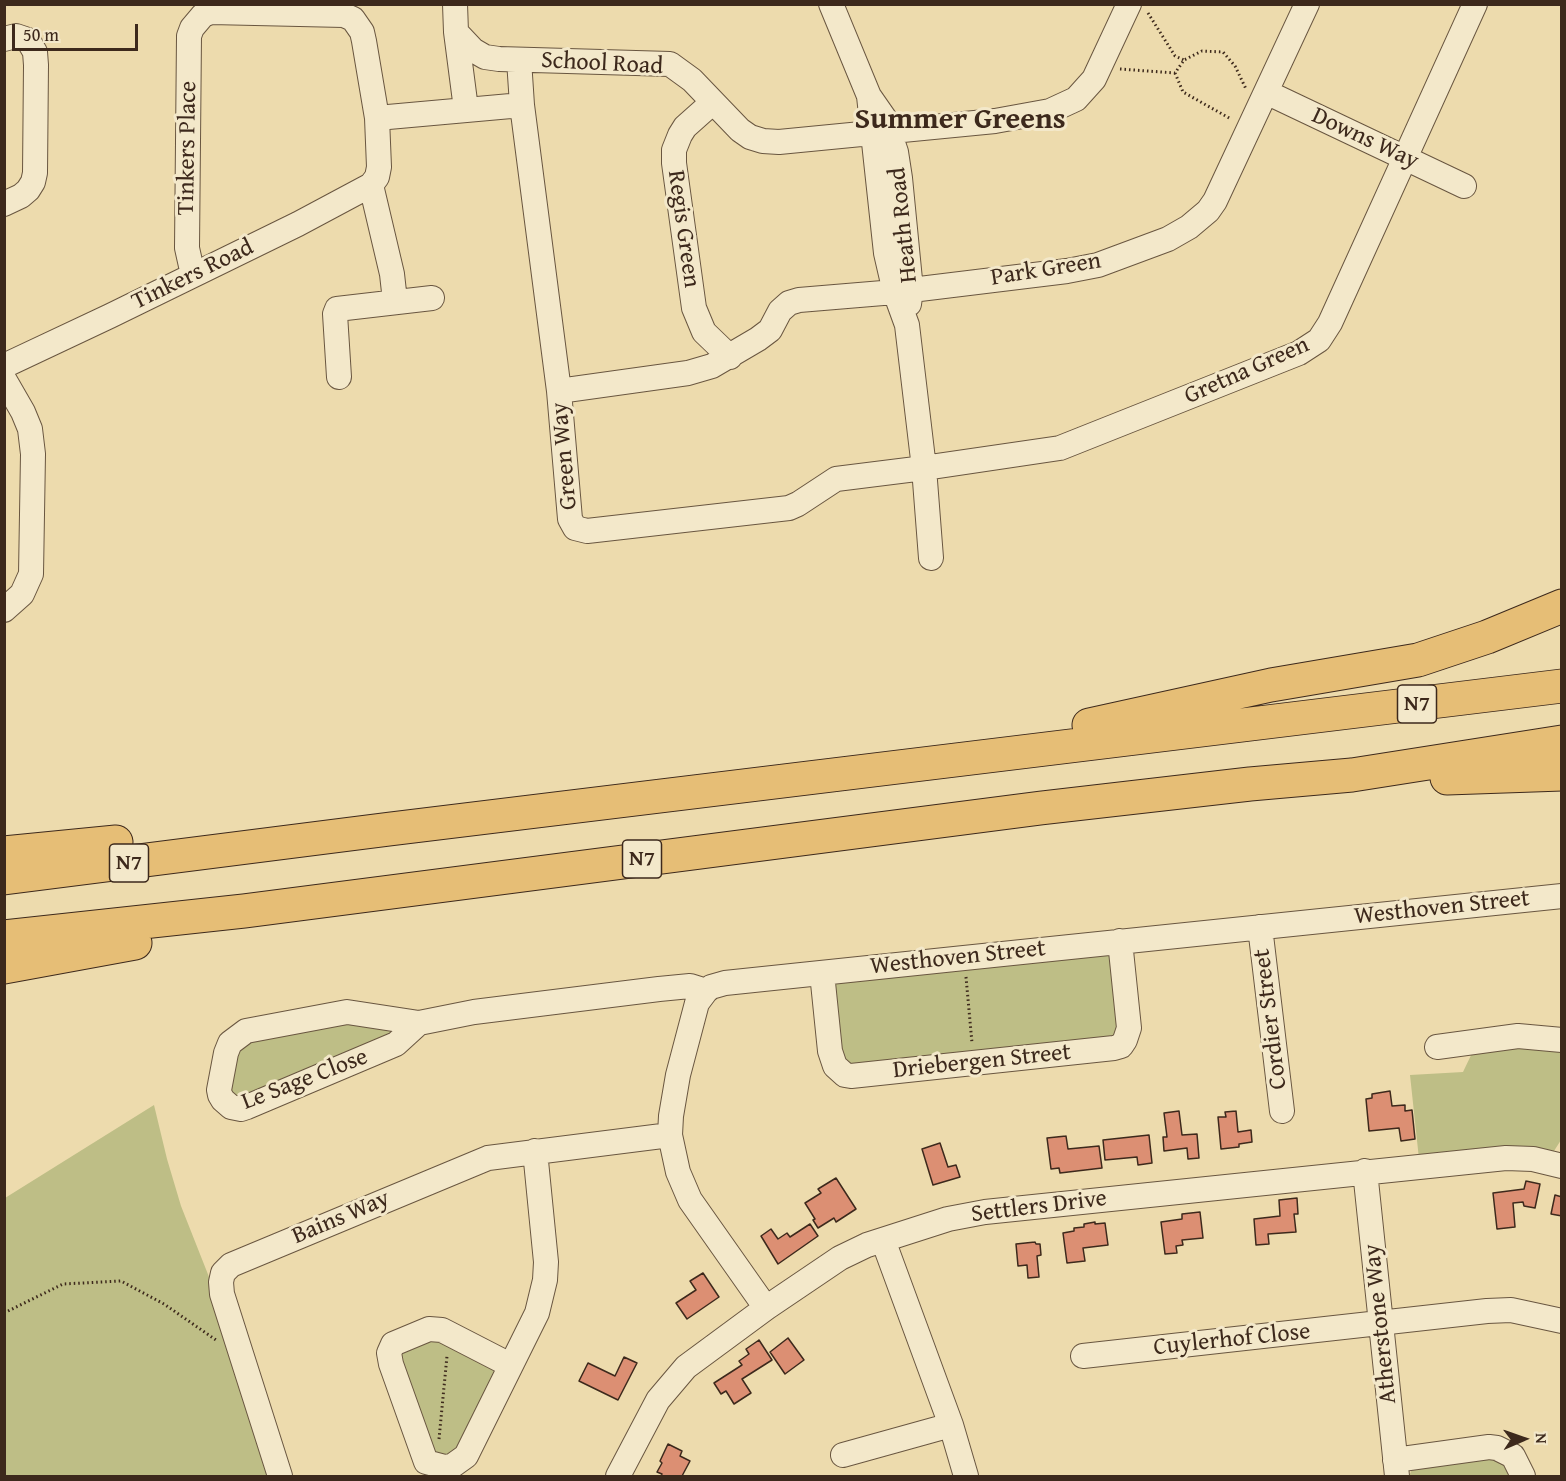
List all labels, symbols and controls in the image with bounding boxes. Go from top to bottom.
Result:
scale bar [15,12,141,50]
text: 50 m [23,21,59,48]
street label: School Road [540,46,664,82]
street label: Tinkers Place [172,81,204,215]
district label: Summer Greens [854,102,1066,138]
street label: Downs Way [1307,102,1423,176]
street label: Heath Road [884,166,924,284]
street label: Regis Green [661,168,705,290]
street label: Tinkers Road [128,233,258,317]
street label: Park Green [989,247,1103,293]
street label: Gretna Green [1180,331,1314,411]
street label: Green Way [546,401,584,511]
road number: N7 [1398,685,1436,723]
road number: N7 [622,840,662,878]
road number: N7 [110,844,148,882]
street label: Westhoven Street [1353,884,1531,932]
street label: Westhoven Street [869,934,1047,982]
street label: Cordier Street [1248,947,1294,1091]
street label: Driebergen Street [892,1038,1072,1086]
street label: Le Sage Close [238,1043,372,1117]
street label: Settlers Drive [970,1184,1108,1230]
street label: Bains Way [288,1185,394,1251]
street label: Atherstone Way [1358,1243,1404,1405]
street label: Cuylerhof Close [1152,1317,1312,1363]
north arrow [1494,1409,1554,1469]
text: N [1530,1433,1554,1444]

